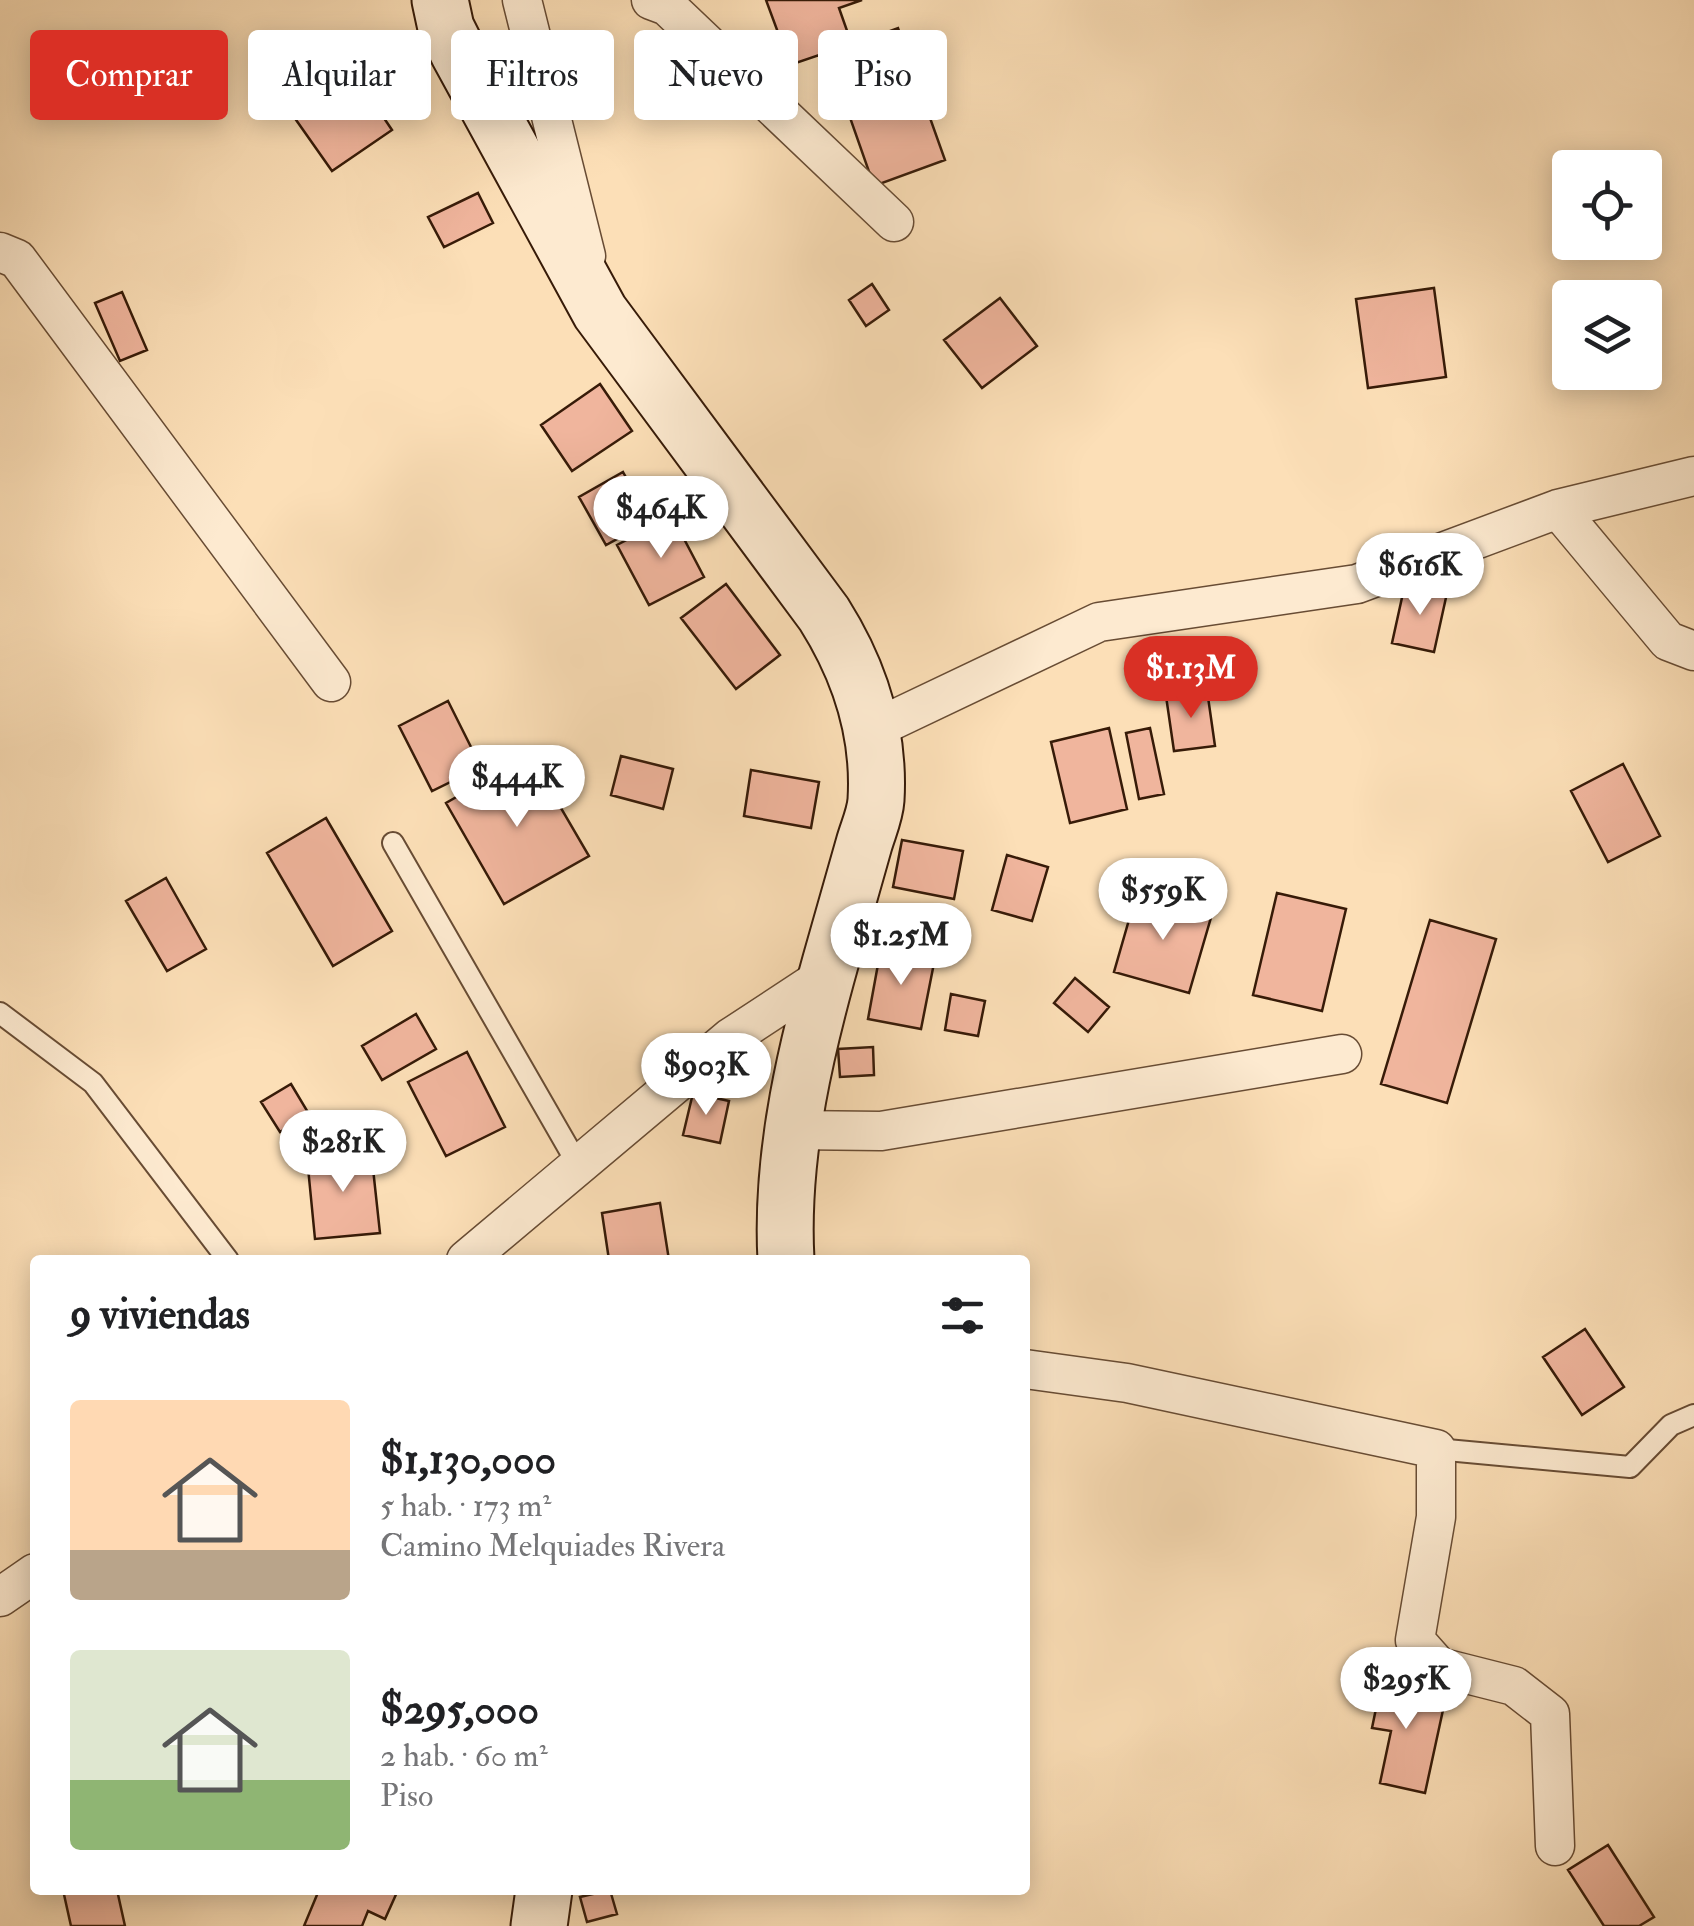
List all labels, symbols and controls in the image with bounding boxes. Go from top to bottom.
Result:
chip: Comprar [30,30,228,120]
chip: Alquilar [248,30,431,120]
chip: Filtros [451,30,614,120]
chip: Nuevo [634,30,798,120]
chip: Piso [818,30,947,120]
map controls [1552,150,1662,390]
button: locate [1552,150,1662,260]
button: layers [1552,280,1662,390]
pin: $464K [591,476,731,561]
text: $464K [615,488,707,528]
pin: $616K [1350,533,1490,618]
text: $616K [1378,545,1462,585]
pin: $1.13M [1110,636,1272,721]
text: $1.13M [1146,648,1236,688]
pin: $444K [447,745,587,830]
text: $444K [471,757,563,797]
pin: $559K [1093,858,1233,943]
text: $559K [1121,870,1206,910]
pin: $1.25M [820,903,982,988]
text: $1.25M [853,915,949,955]
pin: $903K [636,1033,776,1118]
text: $903K [663,1045,749,1085]
pin: $281K [273,1110,413,1195]
text: $281K [301,1122,385,1162]
icon: filters [935,1288,990,1343]
text: 9 viviendas [70,1289,250,1341]
text: $1,130,000 [380,1434,556,1486]
icon: home [150,1440,270,1560]
text: 5 hab. · 173 m² [380,1486,551,1526]
text: Camino Melquiades Rivera [380,1526,725,1566]
pin: $295K [1336,1647,1476,1732]
text: $295K [1362,1659,1450,1699]
text: $295,000 [380,1684,539,1736]
icon: home [150,1690,270,1810]
text: 2 hab. · 60 m² [380,1736,548,1776]
text: Piso [380,1776,433,1816]

